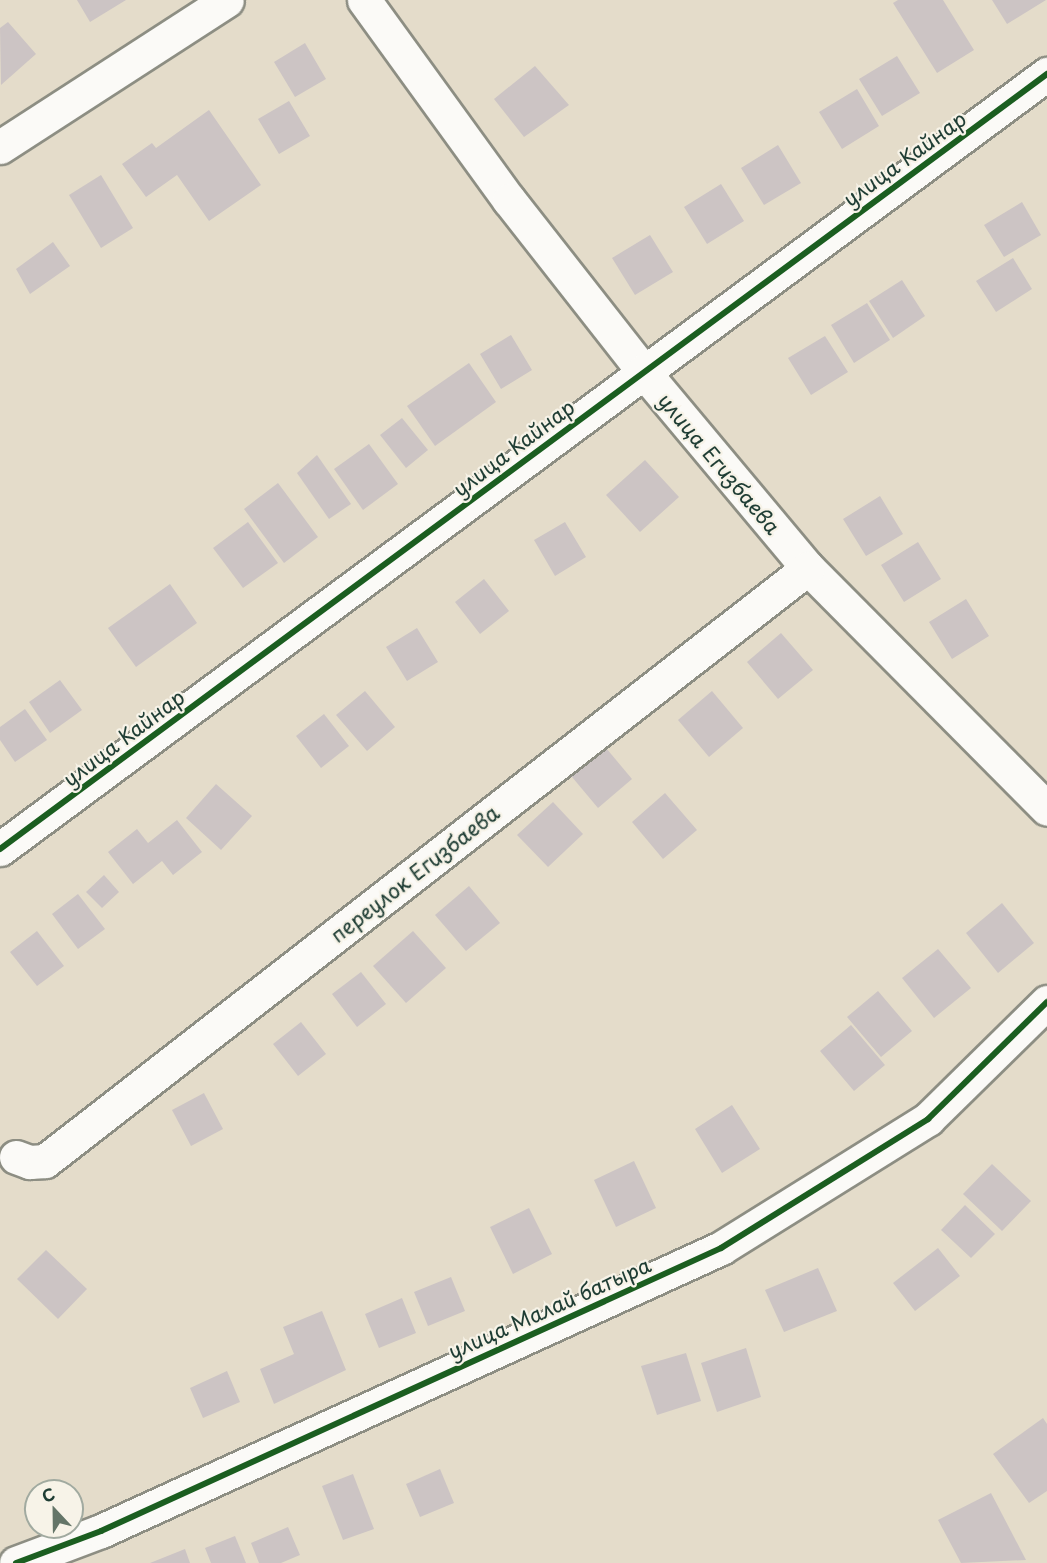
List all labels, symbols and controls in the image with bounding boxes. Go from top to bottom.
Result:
street label: улица Кайнар [838,105,970,211]
street label: улица Егизбаева [654,387,786,539]
street label: улица Кайнар [447,393,579,501]
street label: улица Кайнар [57,683,189,791]
street label: переулок Егизбаева [324,799,504,947]
street label: улица Малай батыра [443,1250,655,1364]
north arrow [24,1479,84,1539]
text: С [38,1481,58,1508]

